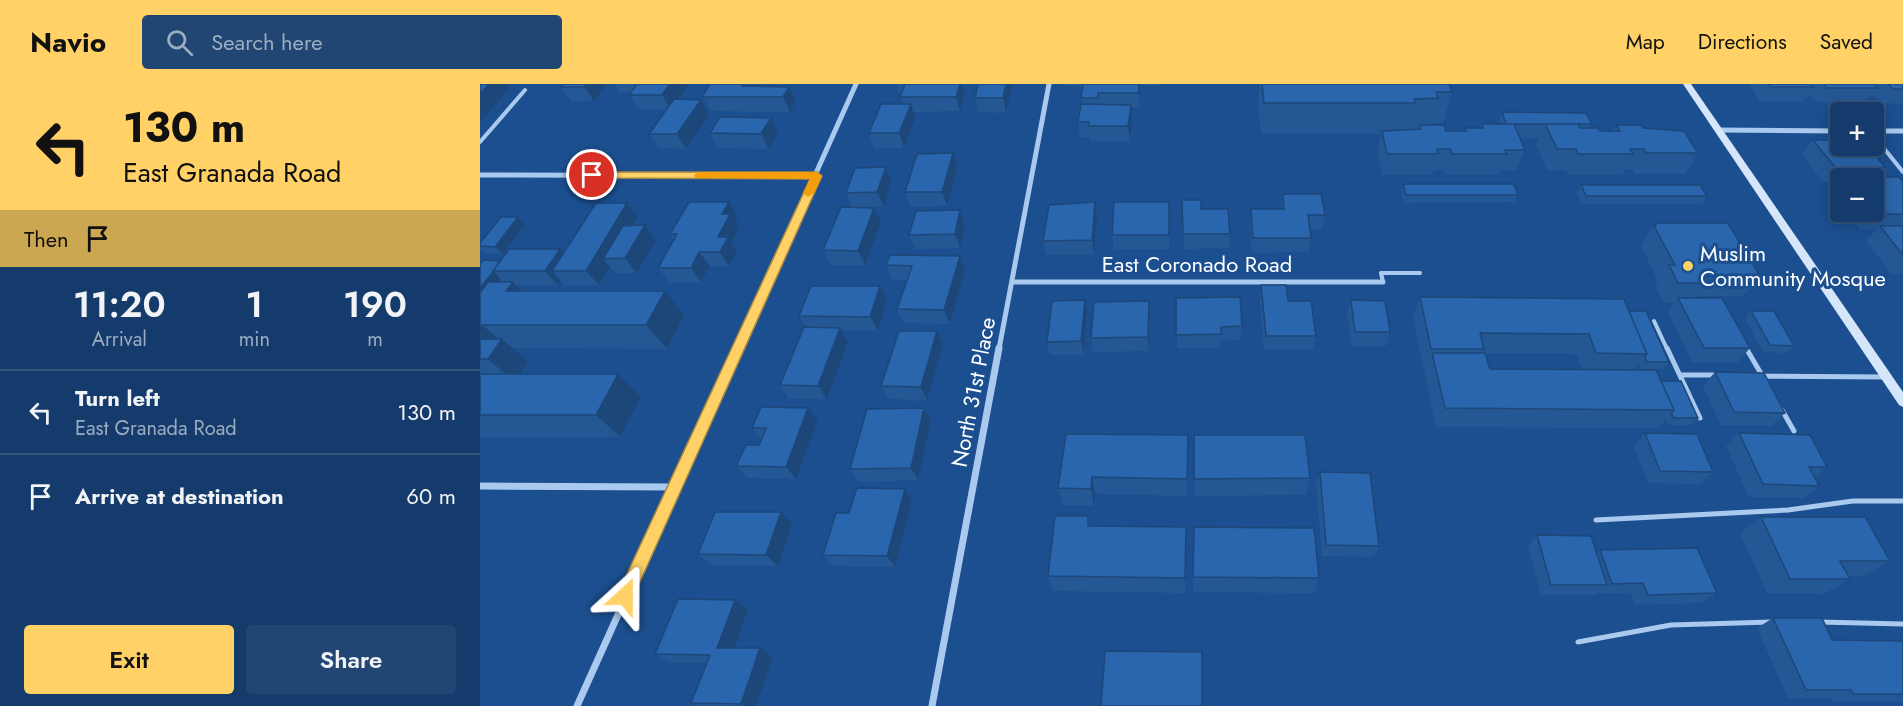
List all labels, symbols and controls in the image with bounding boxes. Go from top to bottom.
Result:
search box [142,15,562,69]
text: Navio [30,22,106,63]
icon: search [163,26,196,59]
text: Search here [211,26,322,58]
text: Map [1626,27,1665,57]
text: Directions [1698,27,1787,57]
text: Saved [1820,27,1873,57]
text: 130 m [123,97,245,158]
map controls [1830,102,1884,222]
button: + [1830,102,1884,156]
icon: left [24,108,102,186]
pin [566,149,617,200]
text: East Granada Road [123,153,341,192]
icon: arrive [575,158,608,191]
button: − [1830,168,1884,222]
icon: arrive [81,222,114,255]
text: Then [24,223,69,255]
place label: Muslim Community Mosque [1700,237,1886,294]
street label: East Coronado Road [1102,248,1292,280]
marker: Muslim Community Mosque [1681,259,1695,273]
text: 11:20 [73,278,166,330]
text: 1 [245,278,263,330]
text: 190 [343,278,407,330]
street label: North 31st Place [943,314,1003,470]
text: Arrival [92,325,147,354]
text: min [239,325,270,354]
text: m [367,325,383,354]
text: Turn left [75,382,160,414]
icon: left [24,396,57,429]
text: 130 m [397,396,456,428]
text: East Granada Road [75,414,237,443]
icon: arrive [24,480,57,513]
text: Arrive at destination [75,480,284,512]
text: 60 m [406,480,456,512]
position arrow [593,564,657,628]
button: Exit [24,625,234,694]
button: Share [246,625,456,694]

